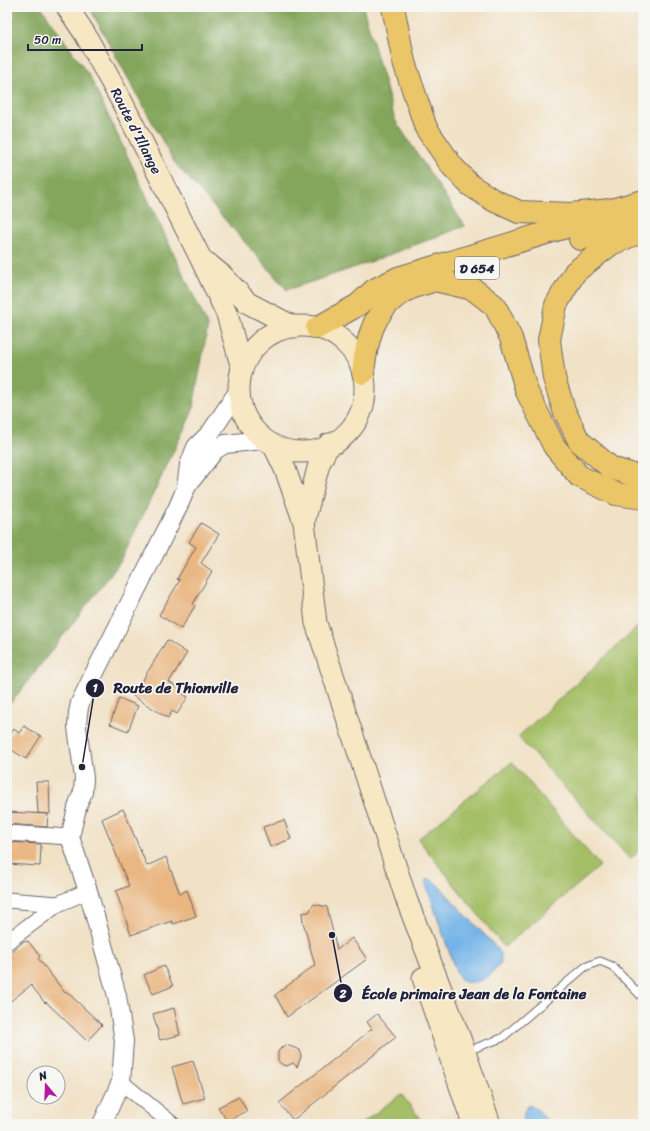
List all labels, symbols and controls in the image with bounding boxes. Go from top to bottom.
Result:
scale bar [28,26,142,52]
text: 50 m [34,29,61,51]
street label: Route d'Illange [103,83,169,179]
road number: D 654 [455,257,499,279]
callout: Route de Thionville [85,674,246,701]
text: Route de Thionville [112,675,239,701]
text: 1 [92,677,98,699]
callout: École primaire Jean de la Fontaine [333,980,595,1007]
text: École primaire Jean de la Fontaine [362,981,587,1007]
text: 2 [339,983,347,1005]
north arrow [26,1065,66,1105]
text: N [35,1066,50,1087]

